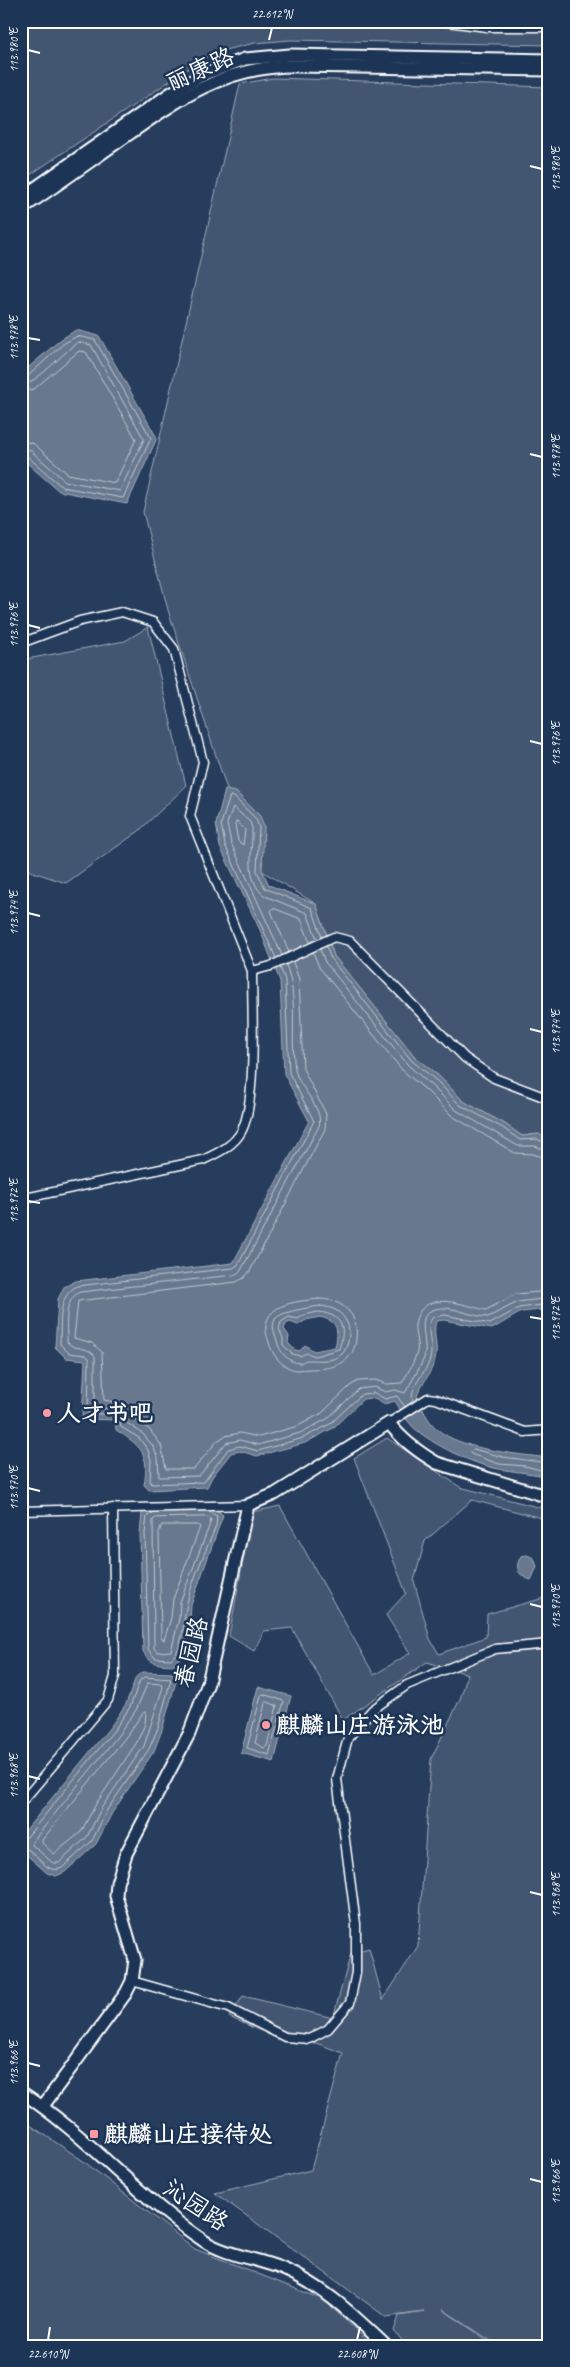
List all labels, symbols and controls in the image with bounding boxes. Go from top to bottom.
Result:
text: 22.612°N [252,6,294,22]
text: 113.980°E [6,26,22,72]
street label: 丽康路 [161,41,239,97]
text: 113.980°E [548,145,564,191]
text: 113.978°E [6,314,22,360]
text: 113.978°E [548,433,564,479]
text: 113.976°E [6,601,22,647]
text: 113.976°E [548,720,564,766]
text: 113.974°E [6,889,22,935]
text: 113.974°E [548,1008,564,1054]
text: 113.972°E [6,1177,22,1223]
text: 113.972°E [548,1295,564,1341]
place label: 人才书吧 [57,1398,153,1428]
marker: 人才书吧 [41,1407,53,1419]
text: 113.970°E [6,1464,22,1510]
text: 113.970°E [548,1583,564,1629]
street label: 春园路 [168,1613,214,1691]
place label: 麒麟山庄游泳池 [276,1710,444,1740]
marker: 麒麟山庄游泳池 [260,1719,272,1731]
text: 113.968°E [6,1752,22,1798]
text: 113.968°E [548,1871,564,1917]
text: 113.966°E [6,2039,22,2085]
place label: 麒麟山庄接待处 [104,2119,273,2149]
marker: 麒麟山庄接待处 [88,2128,100,2140]
text: 113.966°E [548,2158,564,2204]
street label: 沁园路 [158,2172,234,2238]
text: 22.610°N [28,2346,70,2362]
text: 22.608°N [337,2346,379,2362]

